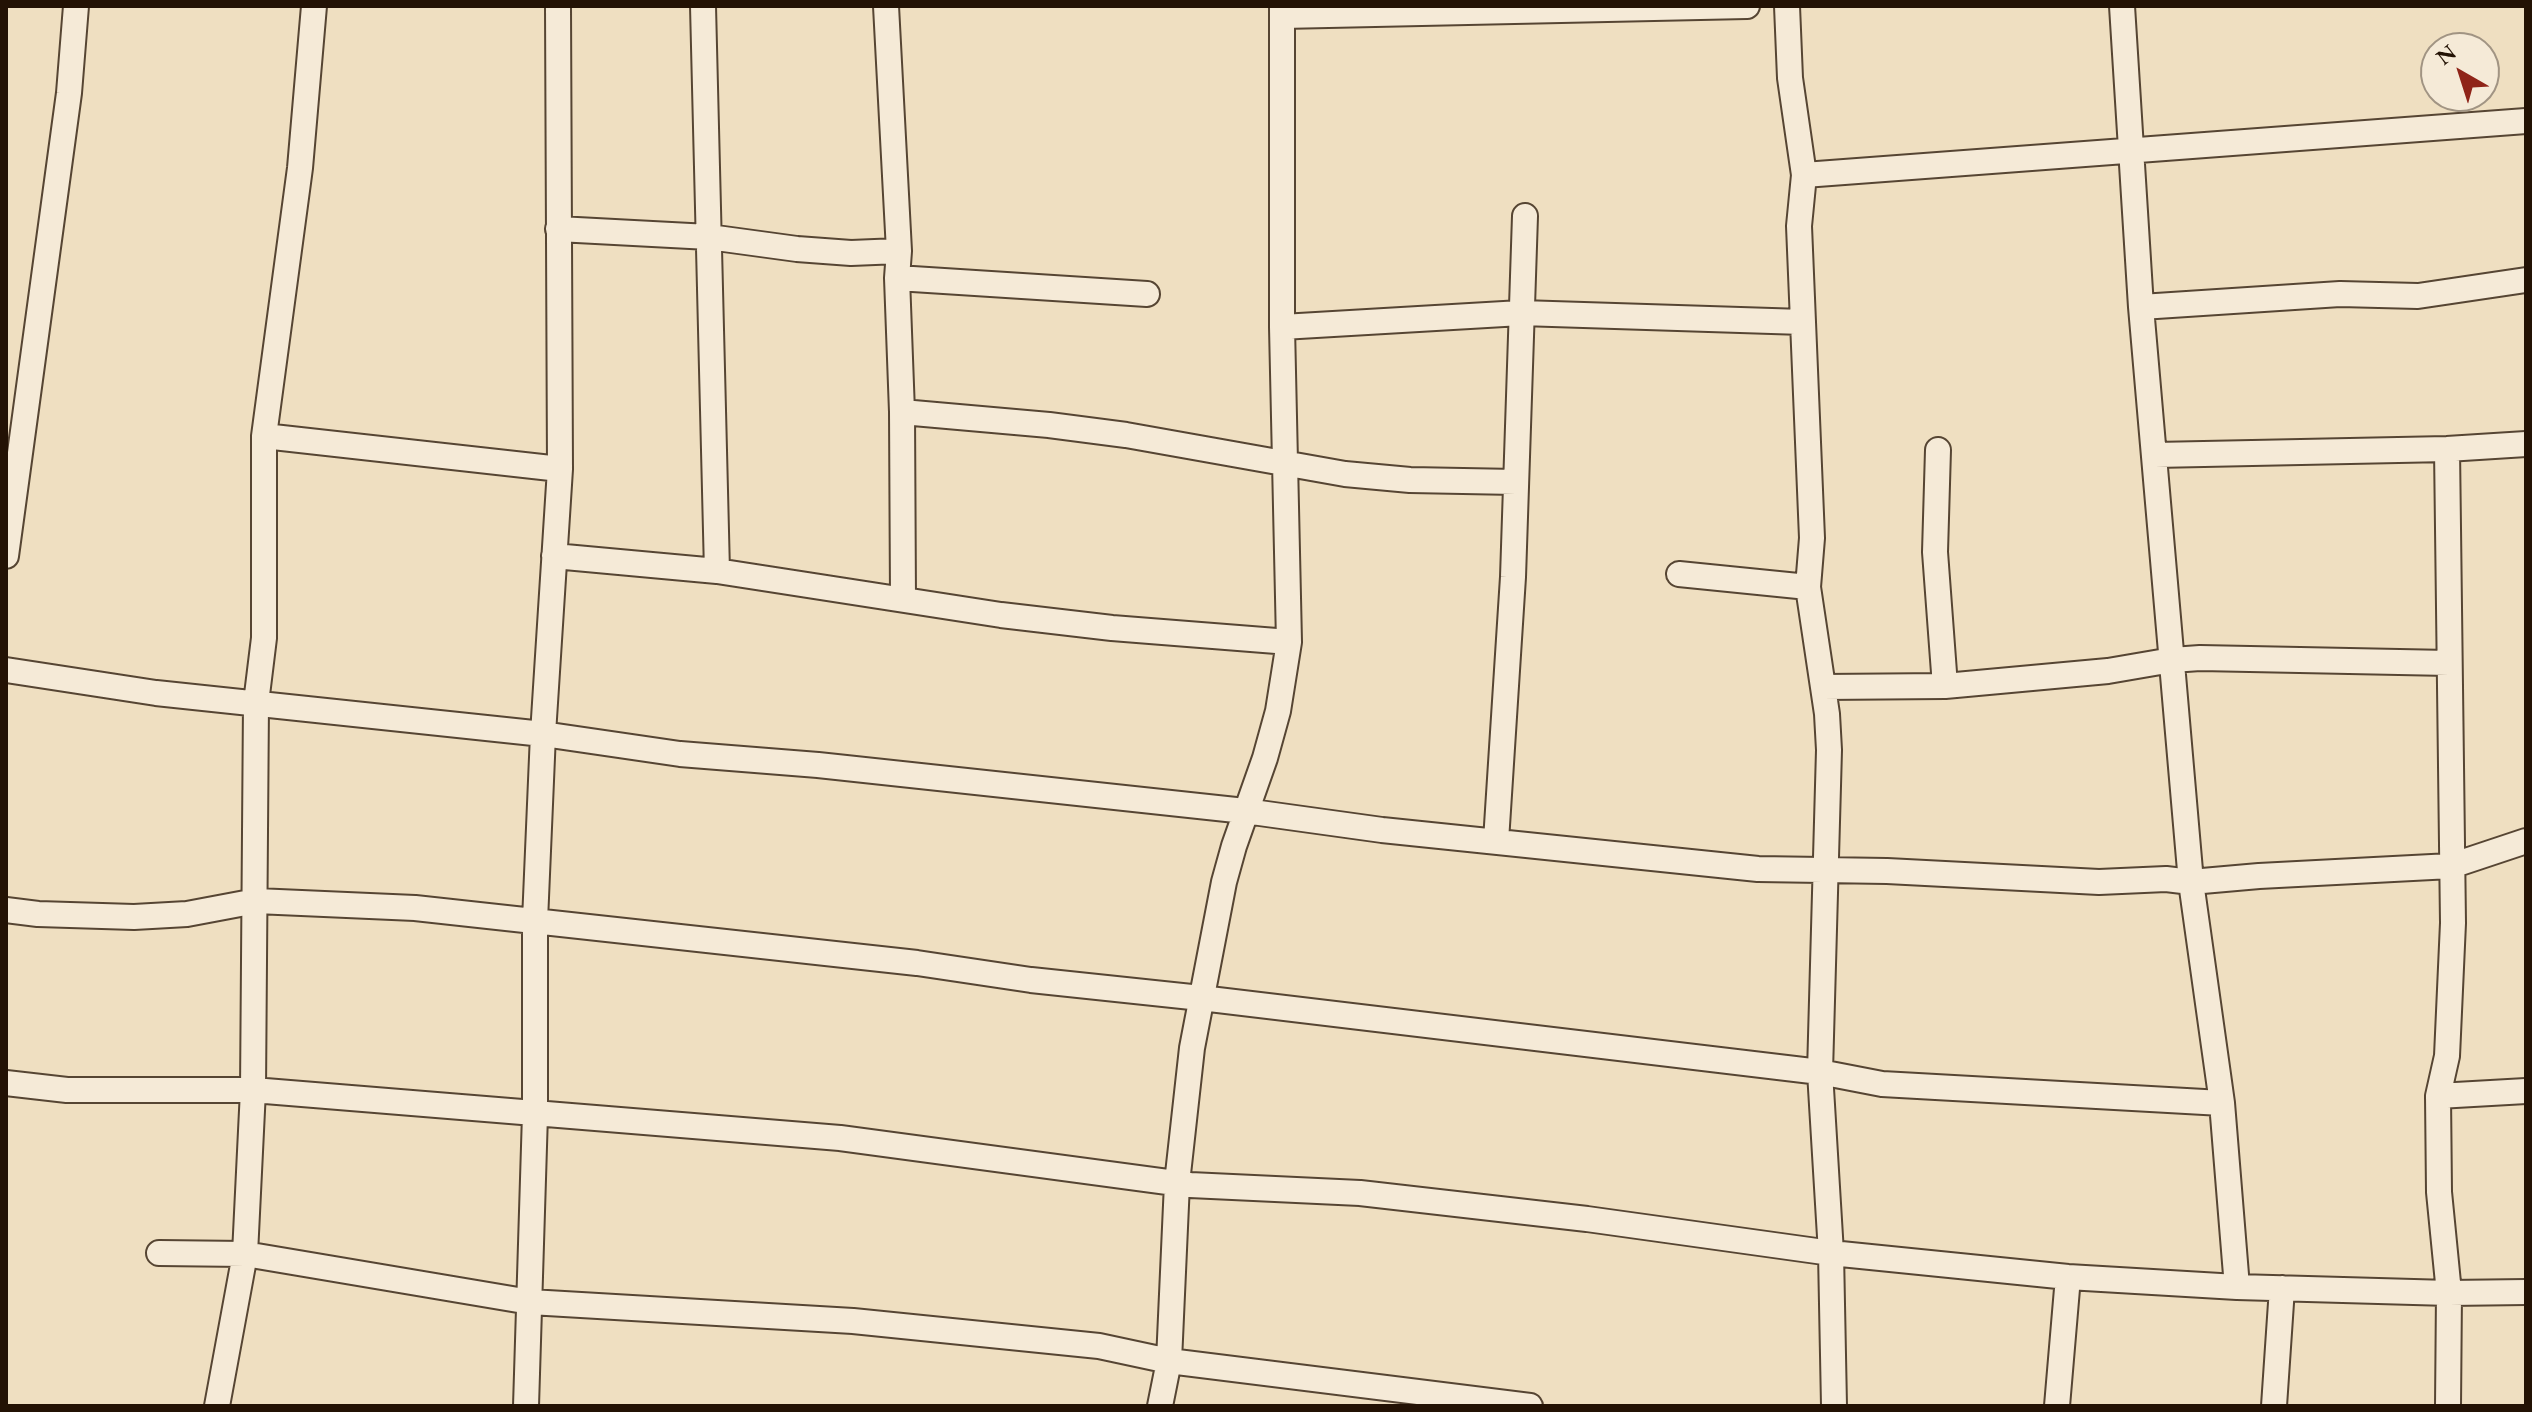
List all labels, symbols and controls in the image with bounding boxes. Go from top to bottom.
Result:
north arrow [2420,32,2500,112]
text: N [2430,38,2462,71]

